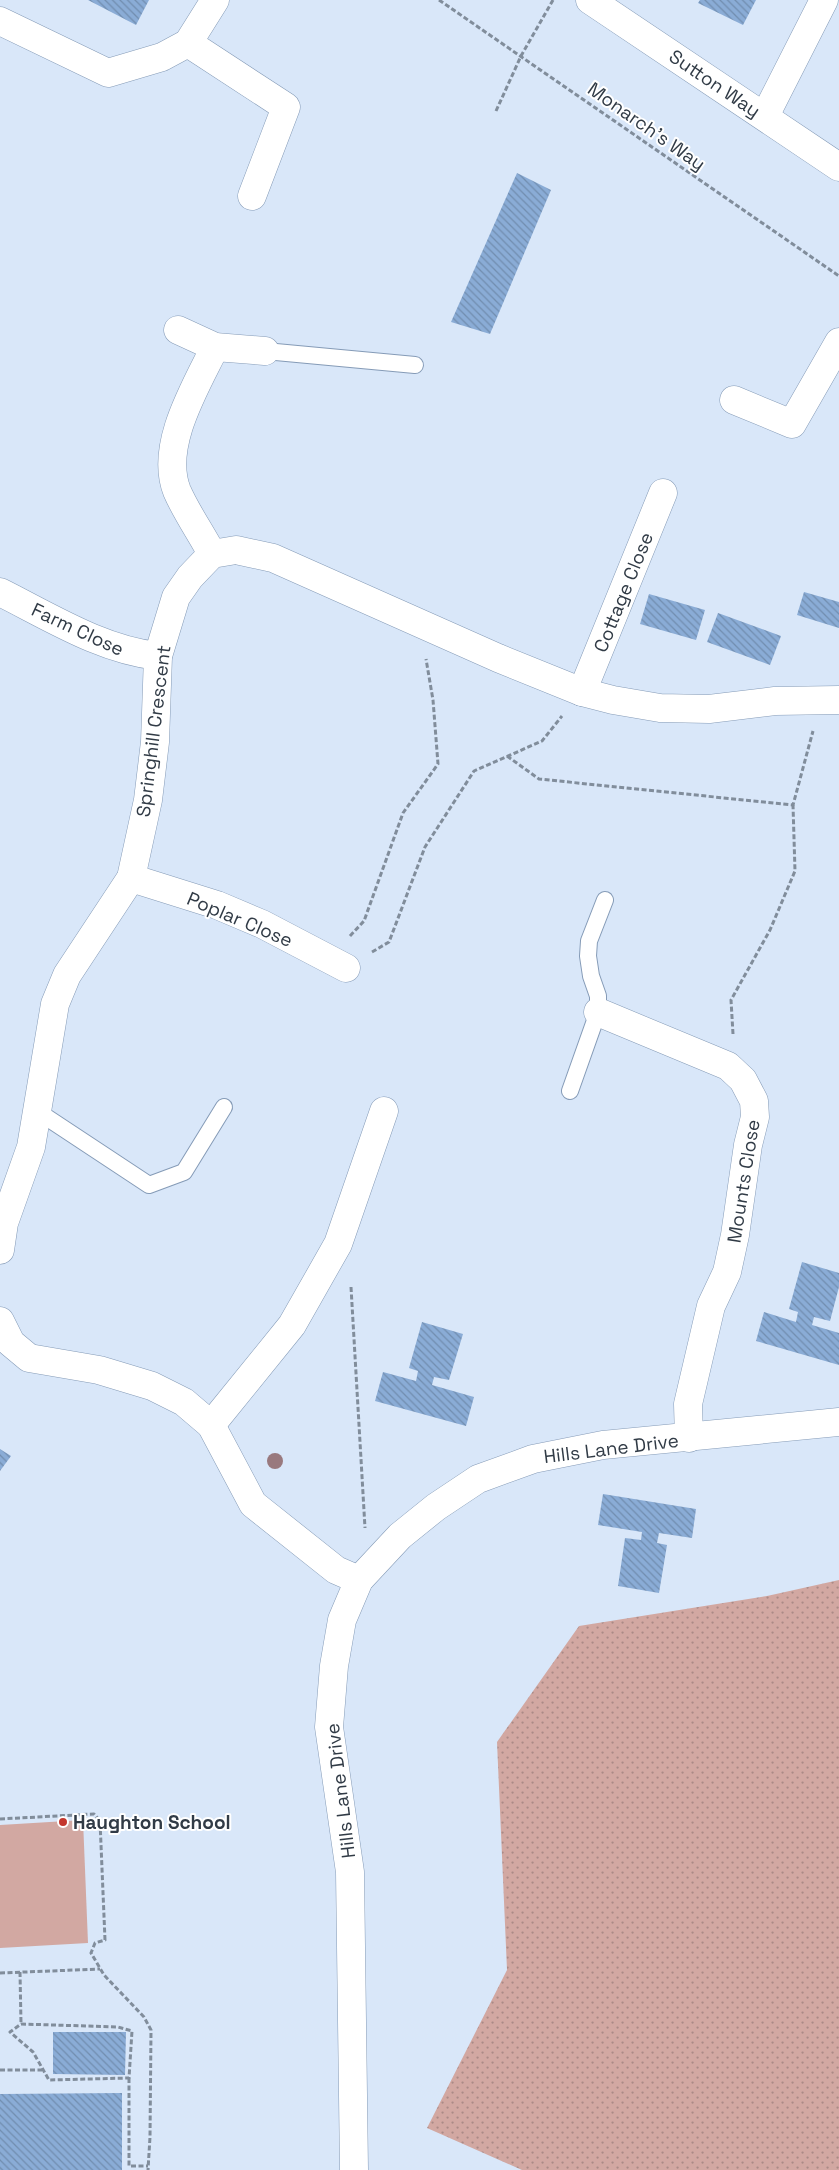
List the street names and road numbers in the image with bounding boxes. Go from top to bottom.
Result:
street label: Sutton Way [664,44,765,123]
street label: Monarch's Way [583,77,711,176]
street label: Cottage Close [588,528,659,656]
street label: Farm Close [28,597,128,662]
street label: Springhill Crescent [131,644,176,818]
street label: Poplar Close [183,886,297,953]
street label: Mounts Close [721,1118,766,1245]
street label: Hills Lane Drive [542,1428,680,1469]
street label: Hills Lane Drive [320,1722,361,1860]

